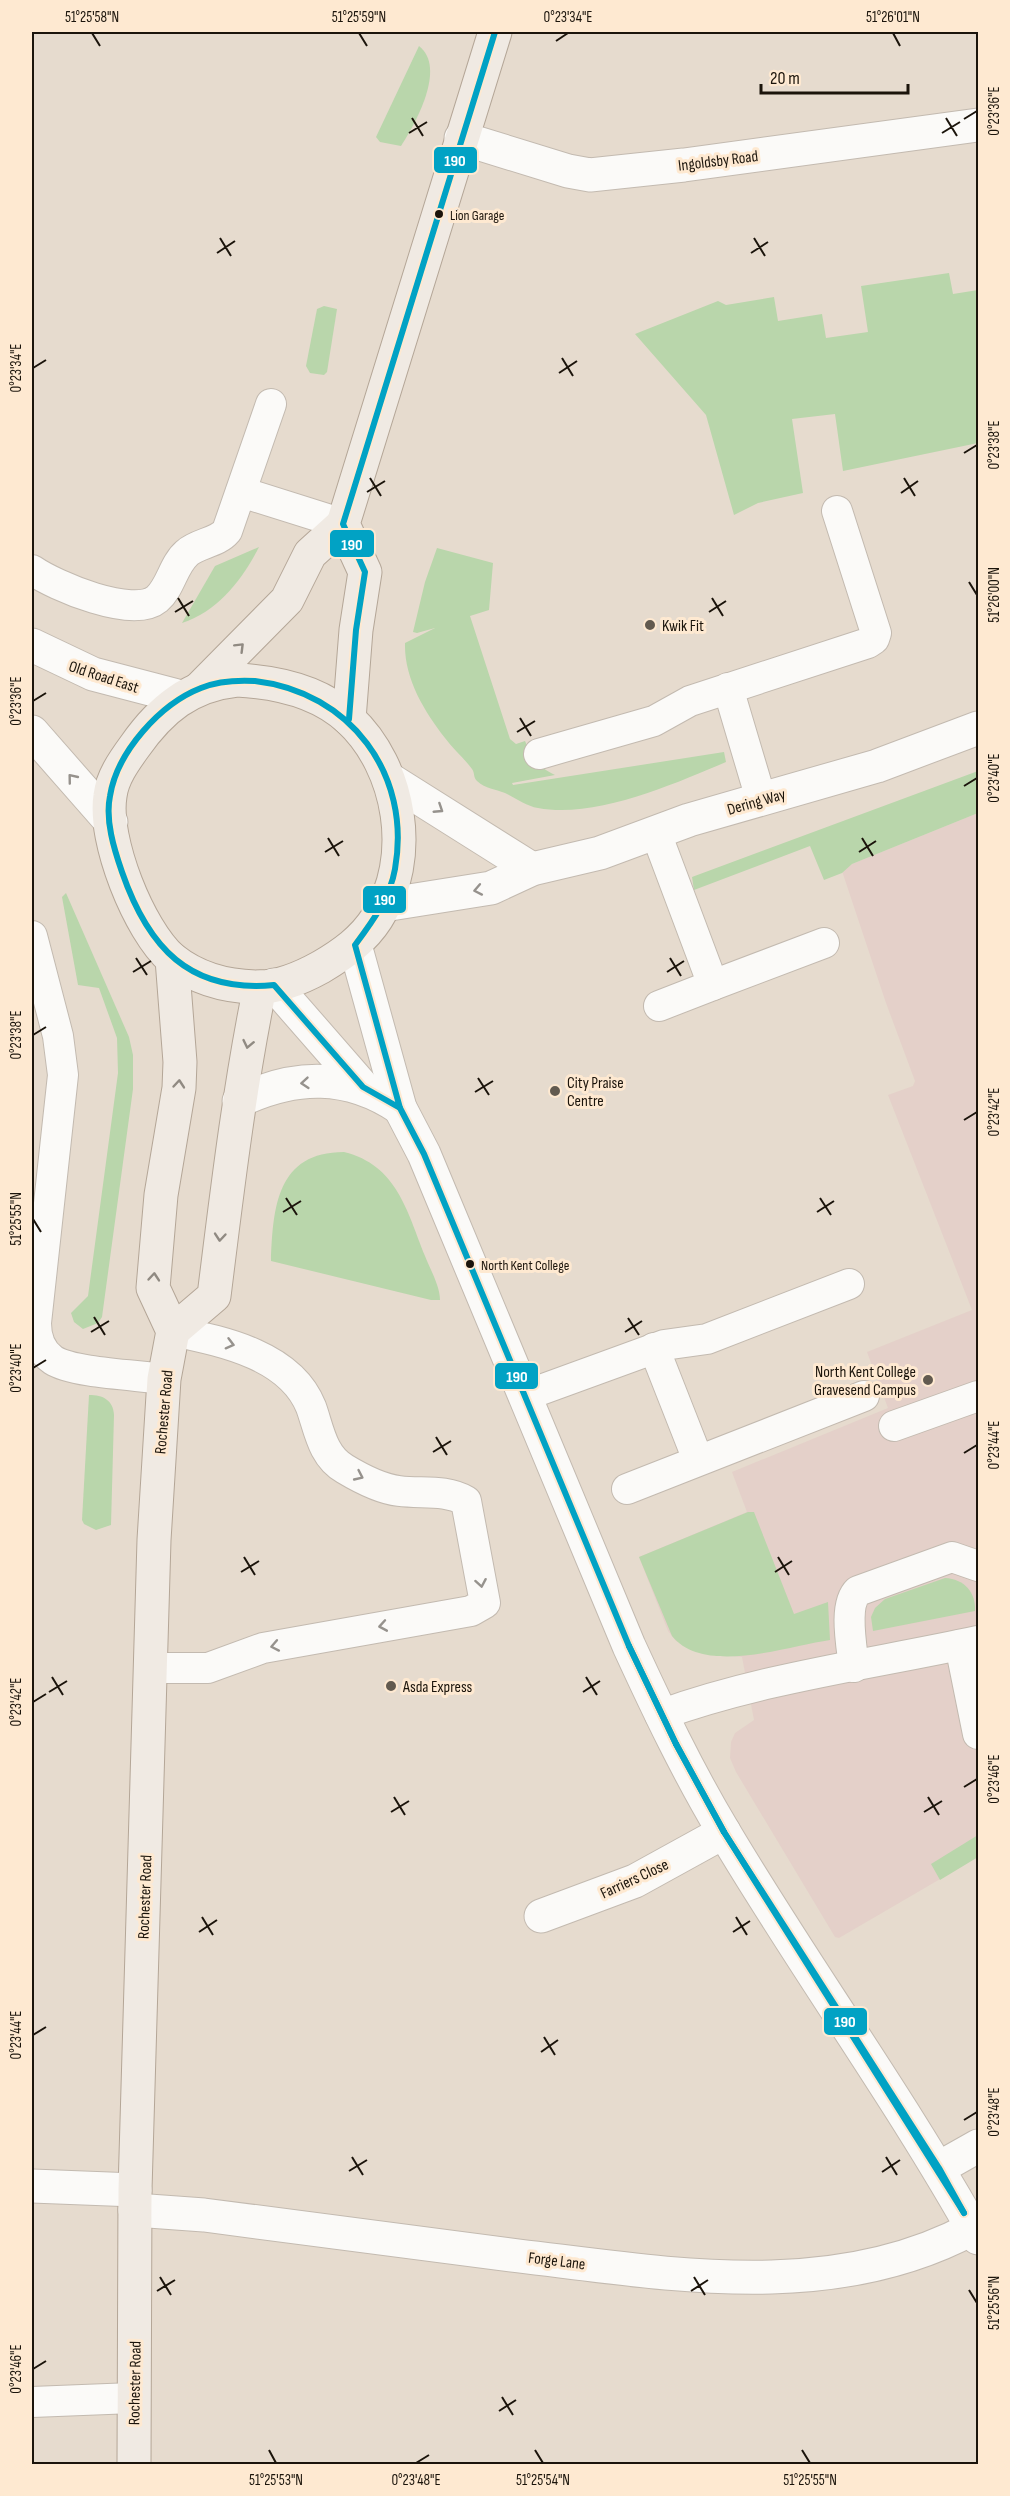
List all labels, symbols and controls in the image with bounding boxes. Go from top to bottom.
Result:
text: 51°25'58"N [65,8,119,27]
text: 51°25'59"N [332,8,386,27]
text: 0°23'34"E [543,8,593,27]
text: 51°26'01"N [866,8,920,27]
scale bar [761,57,908,95]
text: 20 m [770,68,800,89]
text: 0°23'36"E [985,86,1004,136]
line badge: 190 [433,146,478,174]
street label: Ingoldsby Road [677,147,759,176]
text: 190 [444,152,466,171]
place label: Lion Garage [450,207,504,224]
marker: Lion Garage [433,208,445,220]
text: 0°23'34"E [7,343,26,393]
text: 0°23'38"E [985,420,1004,470]
line badge: 190 [329,529,375,558]
text: 190 [341,536,363,555]
text: 51°26'00"N [985,567,1004,623]
place label: Kwik Fit [662,617,704,636]
marker: Kwik Fit [643,618,657,632]
one-way arrow [233,644,244,654]
street label: Old Road East [66,657,141,698]
text: 0°23'36"E [7,676,26,726]
text: 0°23'40"E [985,753,1004,803]
one-way arrow [68,774,79,785]
street label: Dering Way [725,785,788,820]
one-way arrow [432,802,443,813]
one-way arrow [473,883,483,896]
line badge: 190 [362,885,407,914]
text: 190 [374,891,396,910]
text: 0°23'38"E [7,1010,26,1060]
one-way arrow [242,1039,255,1049]
place label: City Praise Centre [567,1074,624,1111]
one-way arrow [300,1076,309,1089]
one-way arrow [172,1079,185,1088]
marker: City Praise Centre [548,1084,562,1098]
text: 0°23'42"E [985,1088,1004,1137]
text: 51°25'55"N [7,1192,26,1246]
one-way arrow [214,1233,227,1242]
place label: North Kent College [481,1257,569,1274]
marker: North Kent College [464,1258,476,1270]
one-way arrow [147,1273,160,1282]
one-way arrow [224,1336,234,1349]
text: 0°23'40"E [7,1343,26,1393]
line badge: 190 [494,1362,539,1390]
place label: North Kent College Gravesend Campus [814,1363,916,1400]
text: 190 [506,1368,528,1387]
street label: Rochester Road [151,1369,178,1455]
marker: North Kent College Gravesend Campus [921,1373,935,1387]
text: 0°23'44"E [985,1420,1004,1470]
one-way arrow [353,1468,364,1480]
one-way arrow [475,1578,487,1587]
one-way arrow [378,1620,387,1632]
one-way arrow [271,1639,281,1652]
text: 0°23'42"E [7,1678,26,1727]
place label: Asda Express [402,1678,473,1697]
marker: Asda Express [384,1679,398,1693]
text: 0°23'46"E [985,1754,1004,1804]
street label: Rochester Road [135,1855,156,1939]
street label: Farriers Close [598,1855,672,1903]
line badge: 190 [823,2007,868,2036]
text: 0°23'44"E [7,2010,26,2060]
text: 190 [834,2013,856,2032]
text: 0°23'48"E [985,2087,1004,2137]
street label: Forge Lane [527,2249,586,2274]
text: 51°25'56"N [985,2276,1004,2330]
street label: Rochester Road [125,2341,146,2425]
text: 0°23'46"E [7,2344,26,2394]
text: 51°25'53"N [249,2471,303,2490]
text: 0°23'48"E [391,2471,441,2490]
text: 51°25'54"N [516,2471,570,2490]
text: 51°25'55"N [783,2471,837,2490]

